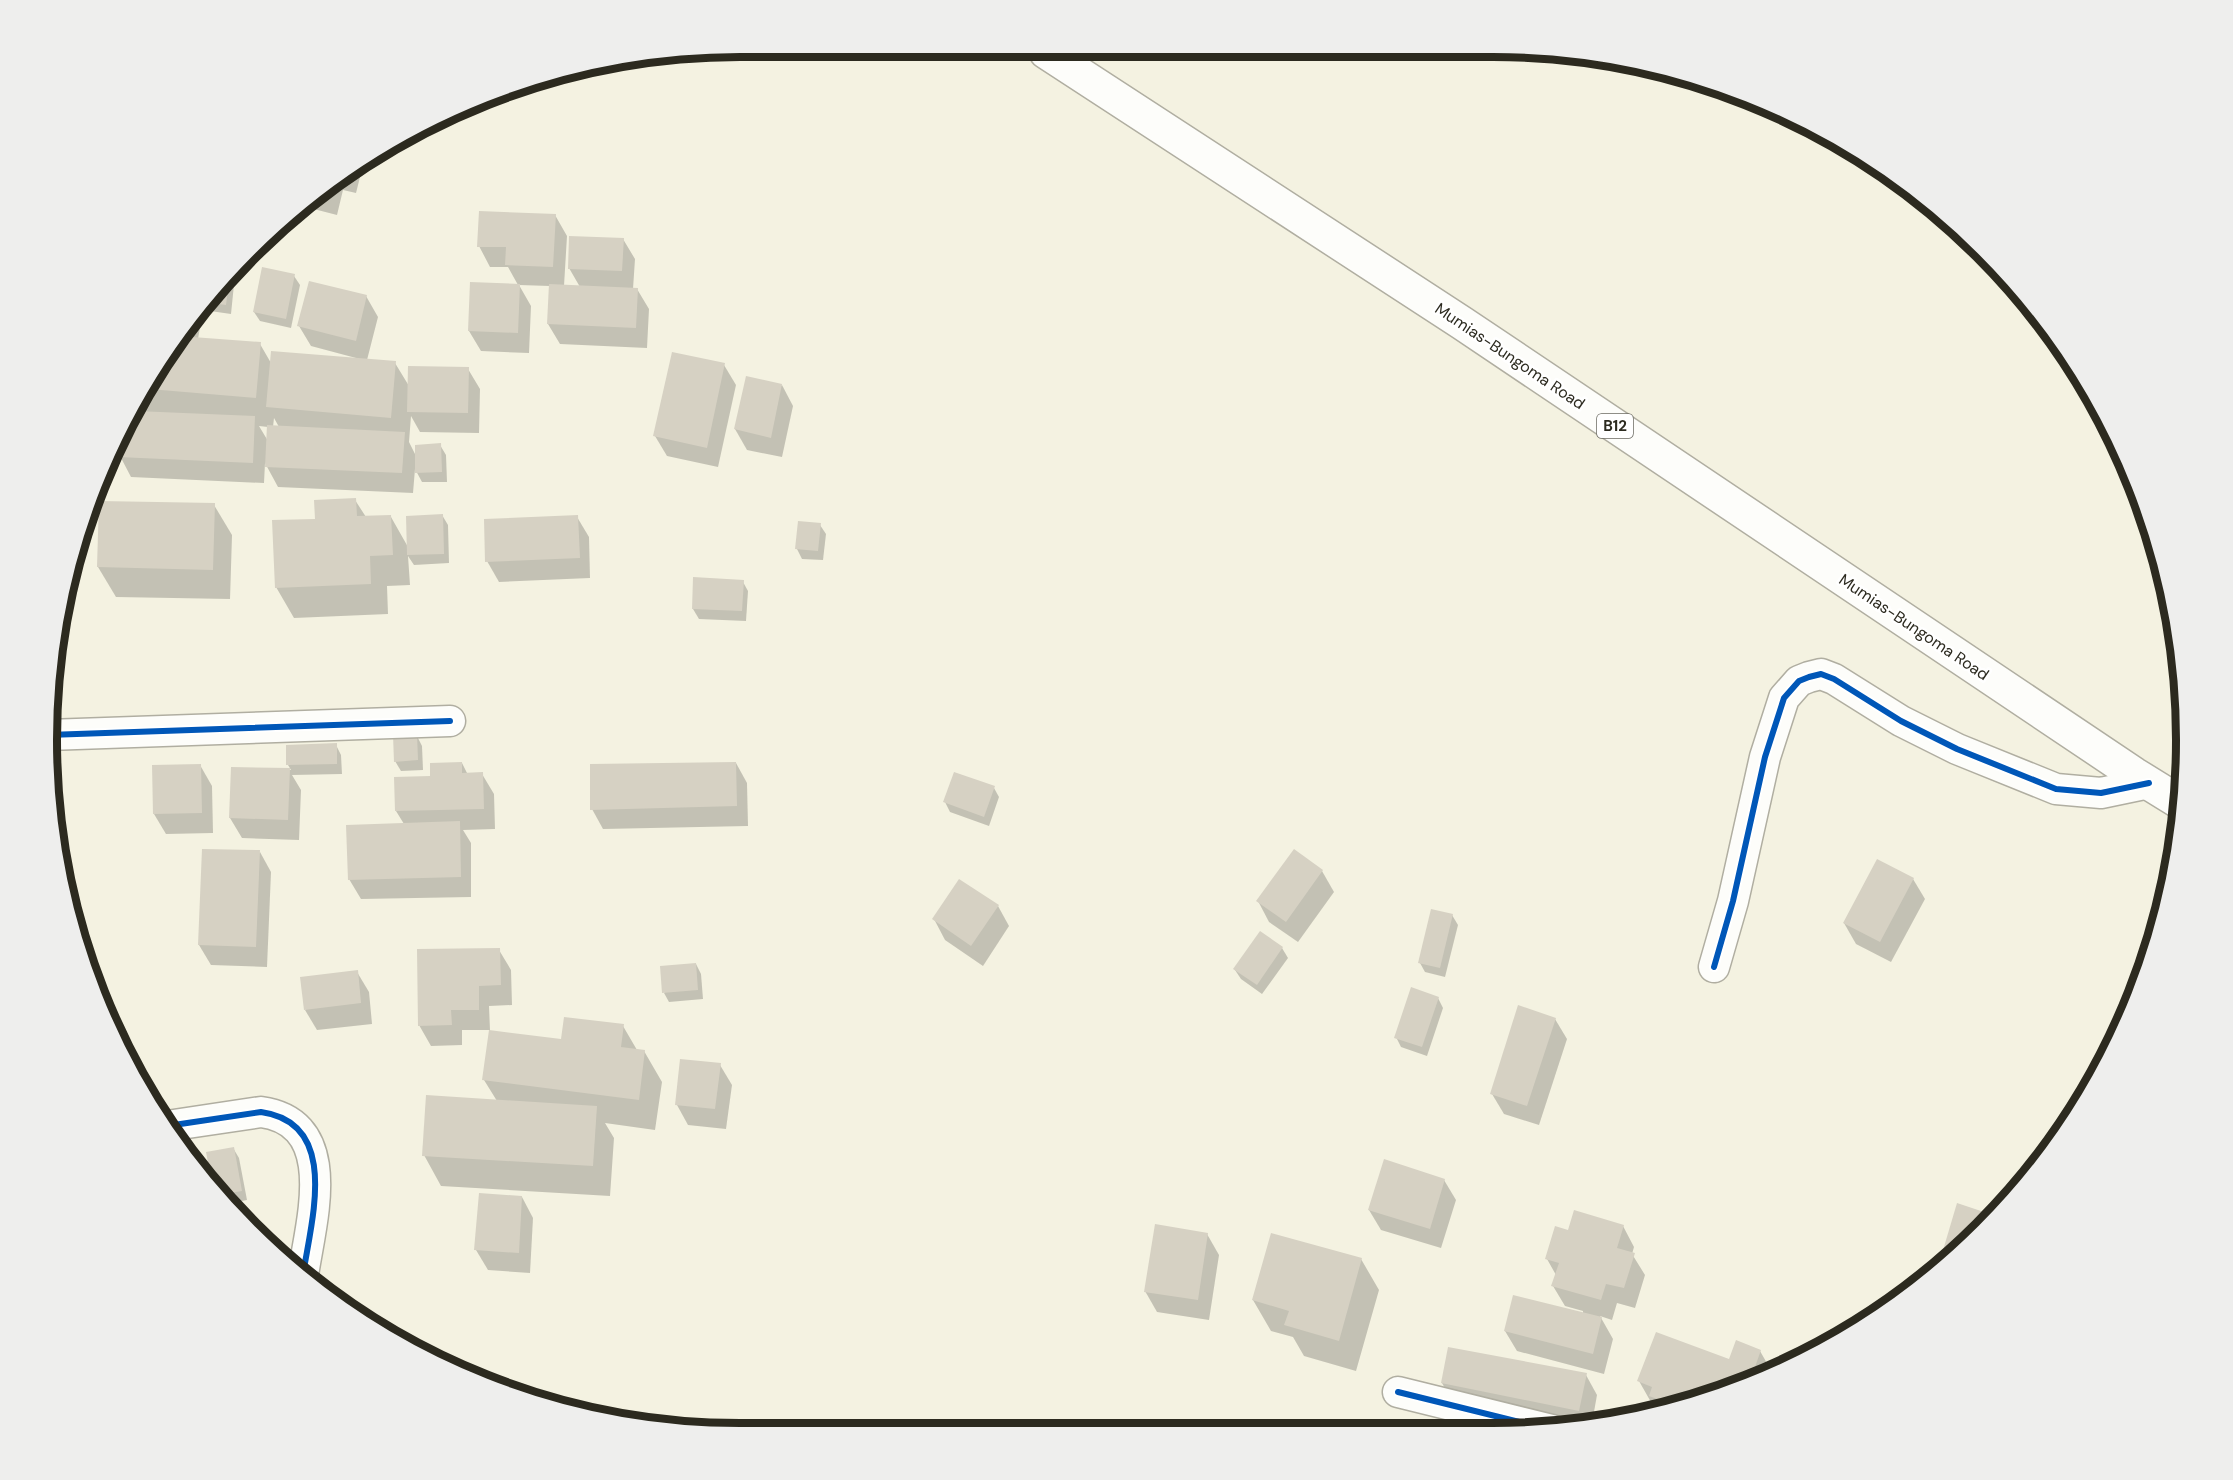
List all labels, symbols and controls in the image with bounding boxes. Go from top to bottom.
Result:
street label: Mumias-Bungoma Road [1431,298,1589,414]
road number: B12 [1597,414,1633,438]
street label: Mumias-Bungoma Road [1835,569,1993,685]

